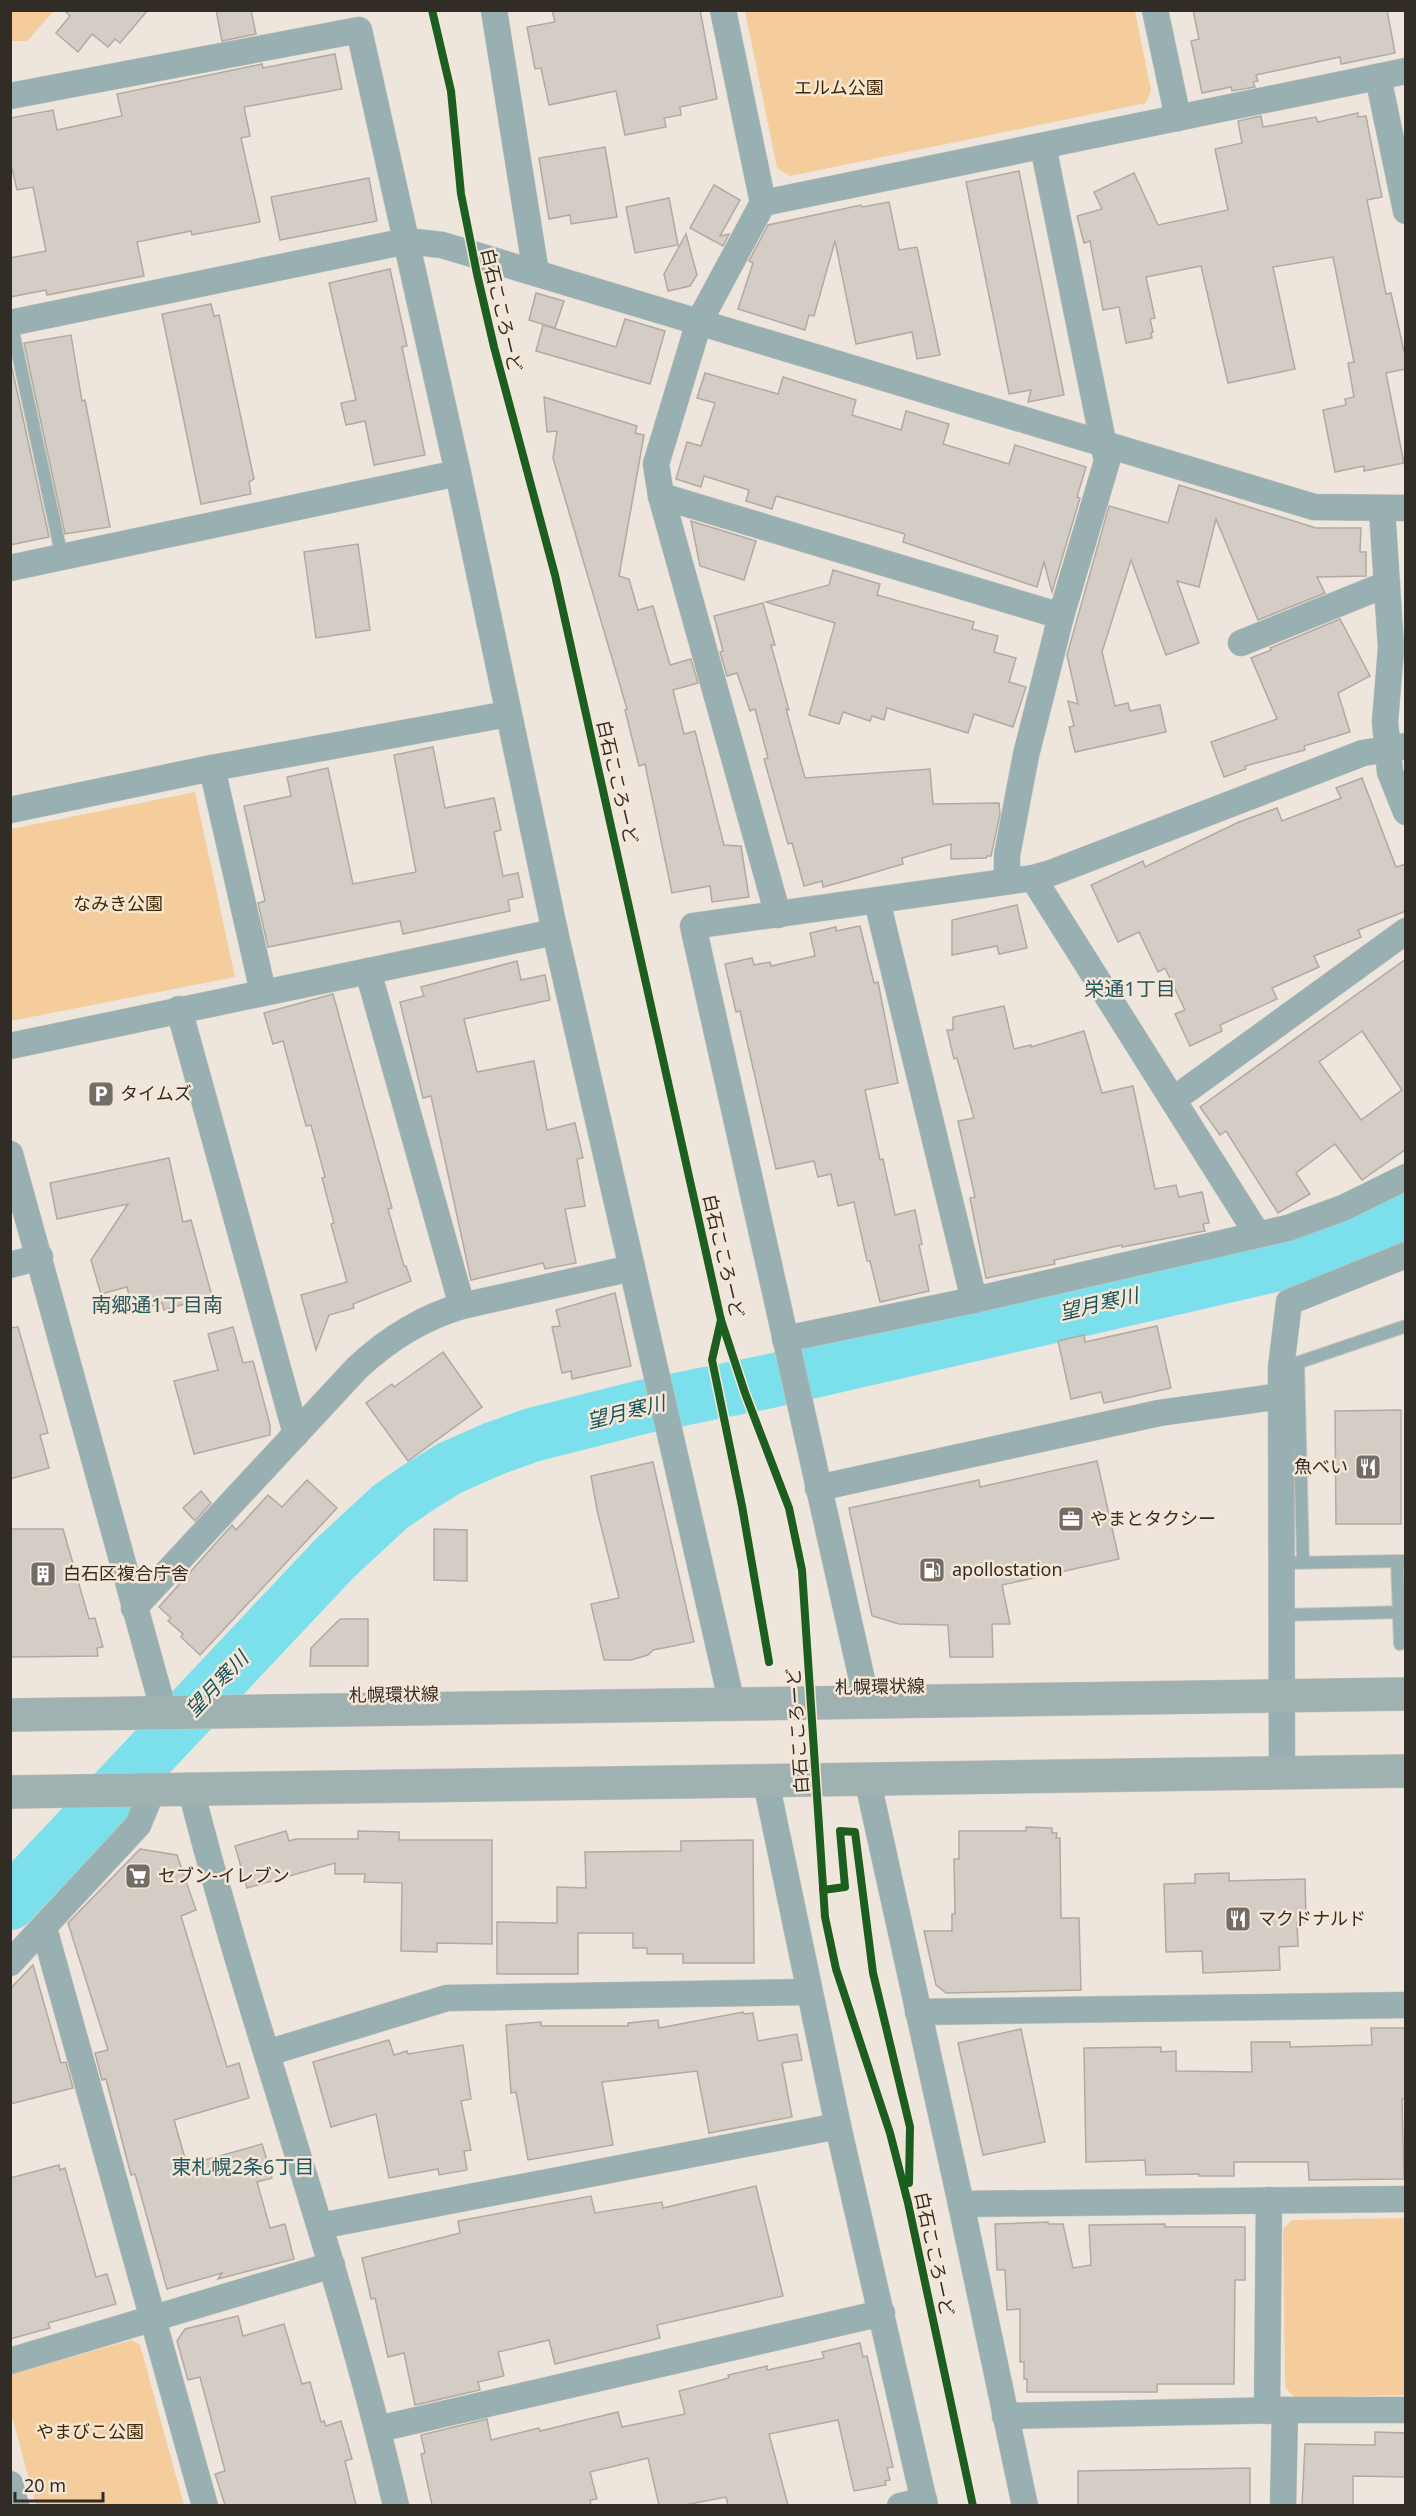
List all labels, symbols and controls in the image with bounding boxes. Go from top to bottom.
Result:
park label: エルム公園 [794,75,884,99]
street label: 白石こころーど [476,246,528,374]
street label: 白石こころーど [592,718,644,846]
park label: なみき公園 [73,891,163,915]
district label: 栄通1丁目 [1084,975,1176,1002]
parking icon: タイムズ [86,1079,116,1109]
place label: タイムズ [120,1081,192,1105]
street label: 白石こころーど [698,1192,750,1320]
water label: 望月寒川 [1057,1281,1143,1326]
district label: 南郷通1丁目南 [91,1291,223,1318]
water label: 望月寒川 [584,1388,670,1434]
restaurant icon: 魚べい [1353,1452,1383,1482]
place label: 魚べい [1294,1454,1348,1478]
office icon: やまとタクシー [1056,1504,1086,1534]
place label: やまとタクシー [1090,1506,1216,1530]
fuel station icon: apollostation [917,1555,947,1585]
place label: apollostation [952,1557,1063,1581]
building icon: 白石区複合庁舎 [28,1559,58,1589]
place label: 白石区複合庁舎 [63,1561,189,1585]
water label: 望月寒川 [179,1644,255,1722]
street label: 白石こころーど [781,1667,813,1795]
street label: 札幌環状線 [835,1673,925,1699]
street label: 札幌環状線 [349,1681,439,1707]
supermarket icon: セブン-イレブン [123,1861,153,1891]
place label: セブン-イレブン [158,1863,290,1887]
restaurant icon: マクドナルド [1223,1904,1253,1934]
place label: マクドナルド [1258,1906,1366,1930]
district label: 東札幌2条6丁目 [172,2153,314,2180]
street label: 白石こころーど [910,2190,960,2318]
park label: やまびこ公園 [36,2419,144,2443]
scale bar [15,2465,104,2503]
text: 20 m [24,2473,66,2497]

